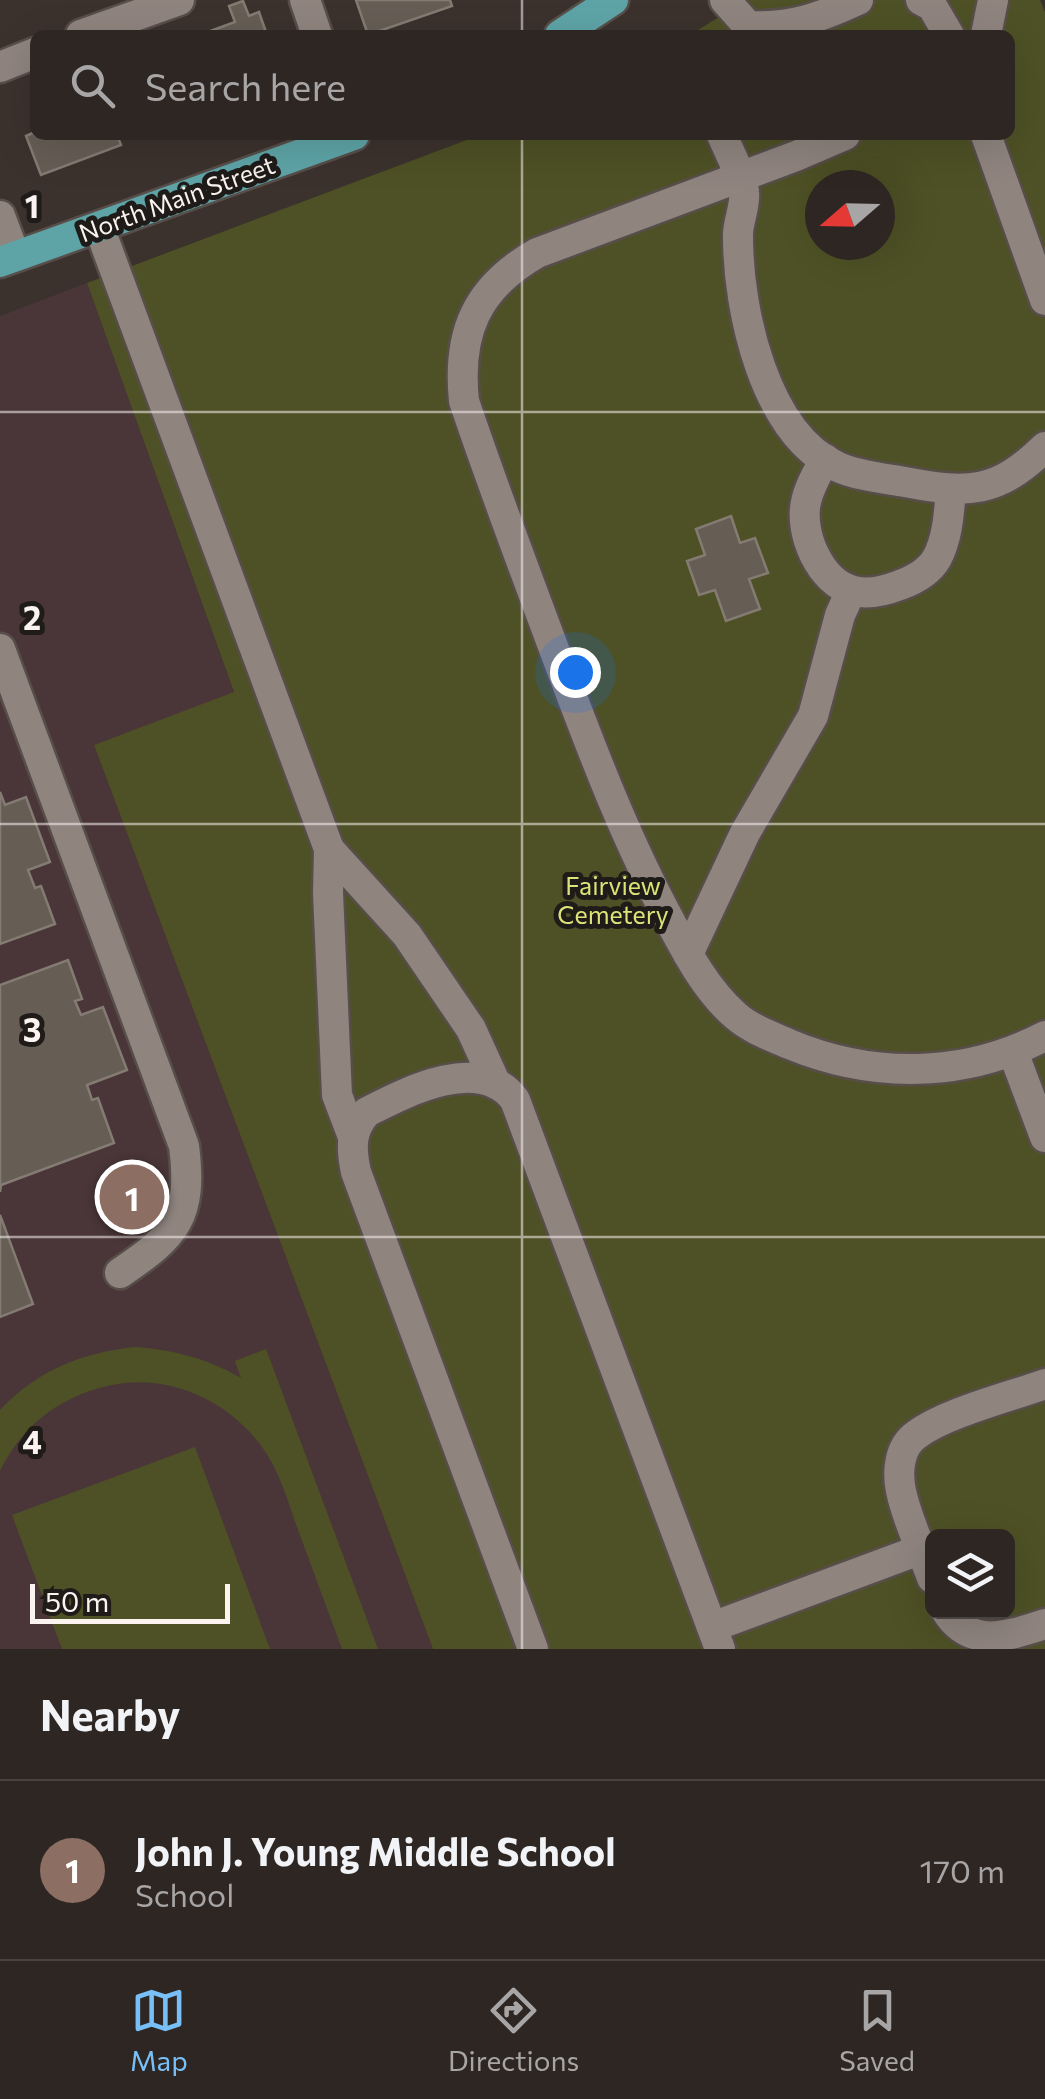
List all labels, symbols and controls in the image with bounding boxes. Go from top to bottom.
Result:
search box [30,30,1015,140]
icon: search [65,58,120,113]
text: Search here [145,62,346,109]
street label: North Main Street [75,149,279,247]
north arrow [805,170,895,260]
text: 1 [25,185,39,225]
text: 2 [23,597,41,637]
your location [550,647,601,698]
park label: Fairview Cemetery [557,870,669,929]
text: 3 [23,1009,41,1049]
pin: 1 [100,1160,164,1234]
text: 4 [22,1421,42,1461]
map controls [925,1529,1015,1619]
button: layers [925,1529,1015,1619]
scale bar [30,1579,230,1624]
text: 50 m [45,1584,109,1618]
text: Nearby [40,1688,180,1740]
text: John J. Young Middle School [135,1827,616,1874]
text: 1 [65,1850,80,1890]
text: 170 m [920,1850,1005,1890]
text: School [135,1874,234,1914]
tab: Map [130,1983,188,2077]
tab: Directions [448,1983,579,2077]
tab: Saved [839,1983,915,2077]

